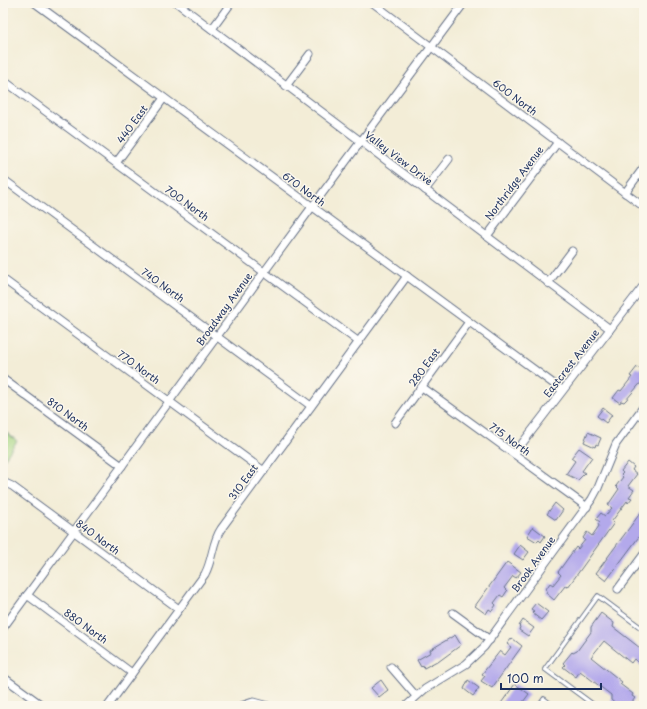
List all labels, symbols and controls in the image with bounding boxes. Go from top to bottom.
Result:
street label: 600 North [490,75,541,119]
street label: 440 East [113,101,151,146]
street label: Valley View Drive [362,127,437,189]
street label: Northridge Avenue [481,142,547,223]
street label: 670 North [280,168,329,209]
street label: 700 North [162,181,213,224]
street label: 740 North [139,264,188,306]
street label: Broadway Avenue [192,269,256,348]
street label: Eastcrest Avenue [539,325,602,400]
street label: 280 East [405,344,443,389]
street label: 770 North [115,346,164,387]
street label: 810 North [44,393,92,434]
street label: 715 North [487,418,534,459]
street label: 310 East [224,461,261,503]
street label: 840 North [73,516,124,558]
street label: Brook Avenue [507,532,558,595]
street label: 880 North [61,605,111,647]
scale bar [501,665,601,691]
text: 100 m [507,669,544,687]

